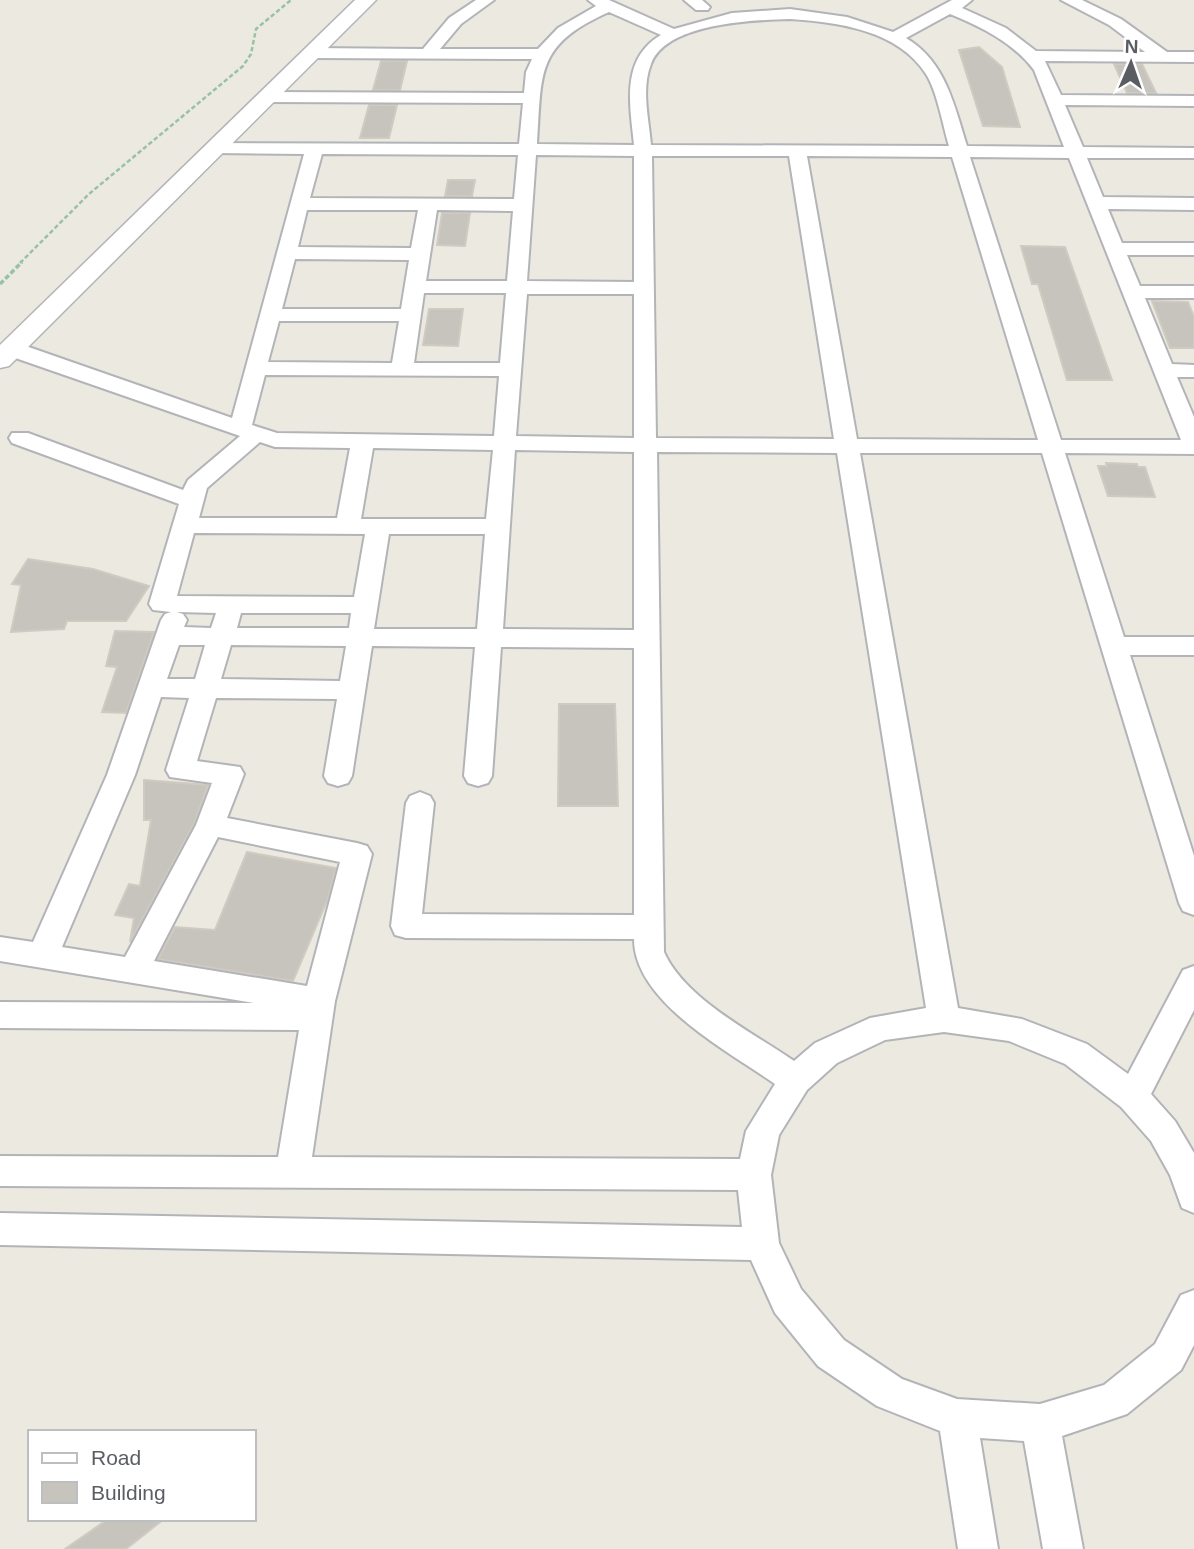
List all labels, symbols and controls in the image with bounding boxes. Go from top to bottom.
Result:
north arrow [1096,28,1166,98]
text: N [1124,36,1139,57]
legend [28,1430,256,1521]
text: Road [91,1446,141,1469]
text: Building [91,1481,166,1504]

